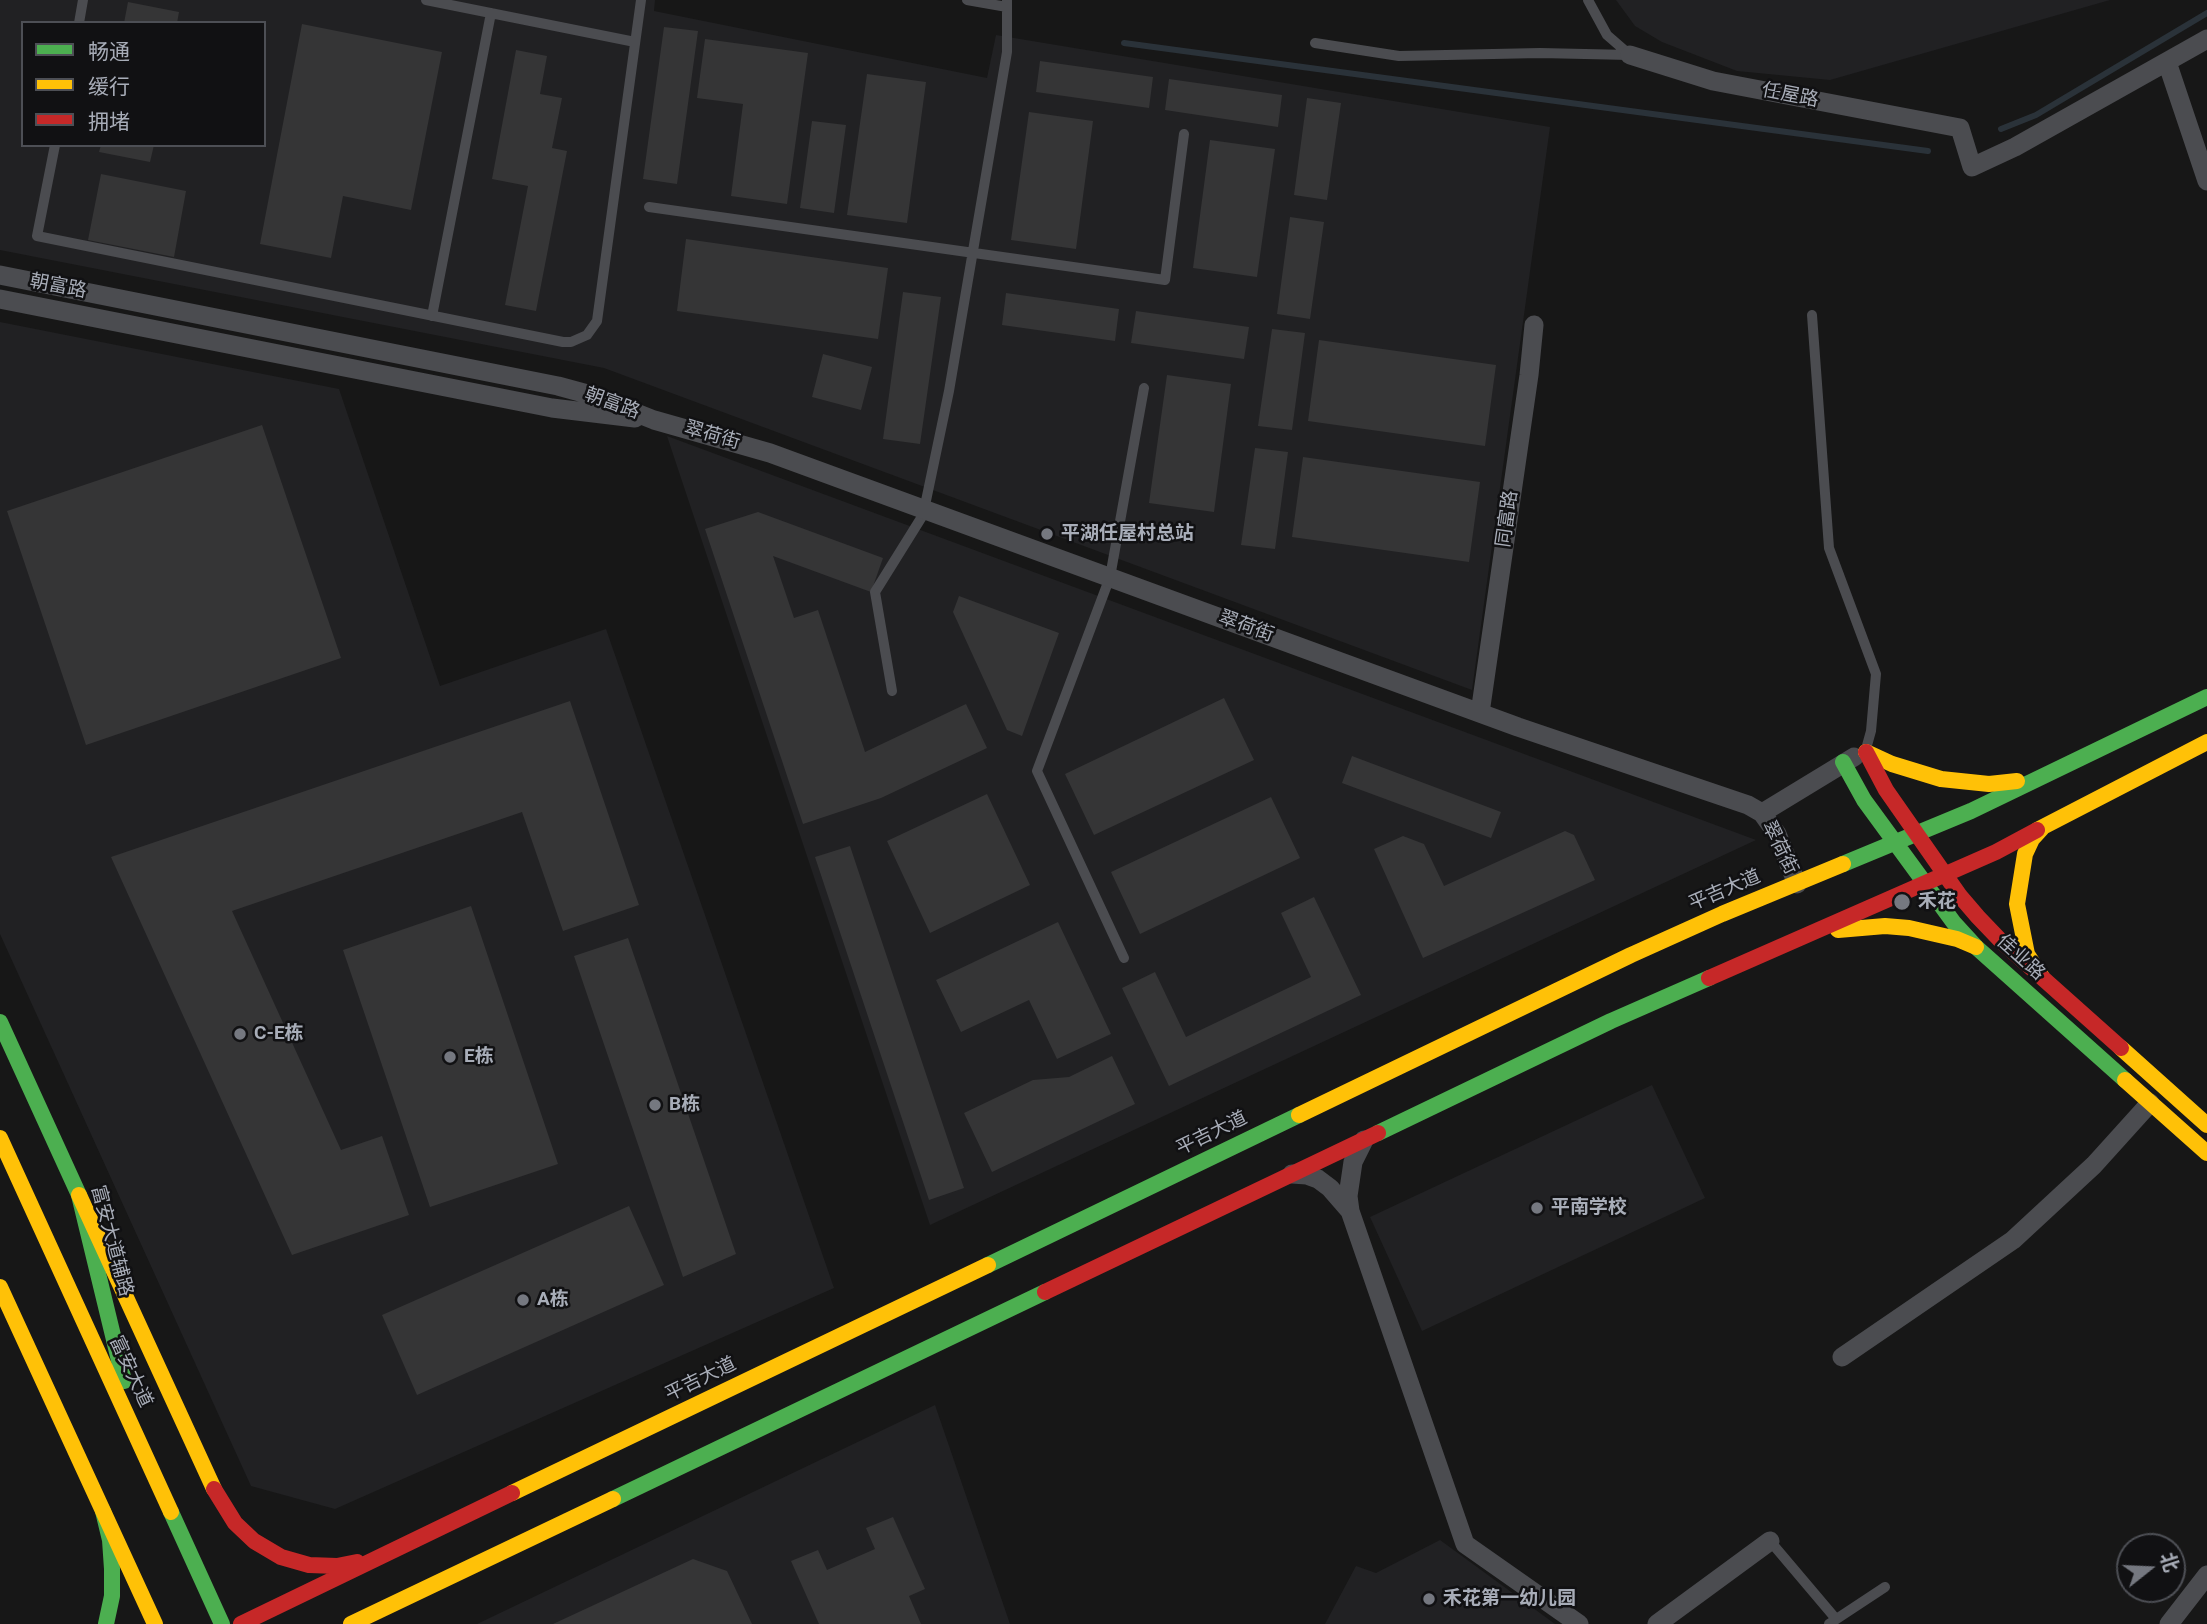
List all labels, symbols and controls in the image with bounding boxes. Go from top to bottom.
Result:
legend [21,21,266,147]
text: 畅通 [88,40,130,64]
text: 缓行 [88,75,130,99]
street label: 任屋路 [1760,79,1820,113]
text: 拥堵 [88,110,130,134]
street label: 朝富路 [28,270,88,304]
street label: 朝富路 [581,384,643,424]
street label: 翠荷街 [681,417,743,455]
street label: 同富路 [1493,489,1523,549]
place label: 平湖任屋村总站 [1061,523,1194,545]
marker: 平湖任屋村总站 [1039,526,1055,542]
street label: 翠荷街 [1215,607,1277,647]
street label: 翠荷街 [1756,817,1802,879]
street label: 平吉大道 [1686,866,1764,916]
place label: 禾花 [1918,891,1956,913]
marker: 禾花 [1892,892,1912,912]
street label: 佳业路 [1991,930,2049,986]
place label: C-E栋 [254,1023,304,1045]
marker: C-E栋 [232,1026,248,1042]
place label: E栋 [464,1046,494,1068]
marker: E栋 [442,1049,458,1065]
place label: B栋 [669,1094,700,1116]
marker: B栋 [647,1097,663,1113]
street label: 平吉大道 [1173,1107,1251,1161]
street label: 富安大道辅路 [85,1183,137,1299]
place label: 平南学校 [1551,1197,1627,1219]
marker: 平南学校 [1529,1200,1545,1216]
place label: A栋 [537,1289,569,1311]
marker: A栋 [515,1292,531,1308]
street label: 富安大道 [104,1333,156,1411]
street label: 平吉大道 [662,1353,740,1407]
north arrow [2116,1533,2186,1603]
text: 北 [2156,1549,2183,1575]
place label: 禾花第一幼儿园 [1443,1588,1576,1610]
marker: 禾花第一幼儿园 [1421,1591,1437,1607]

